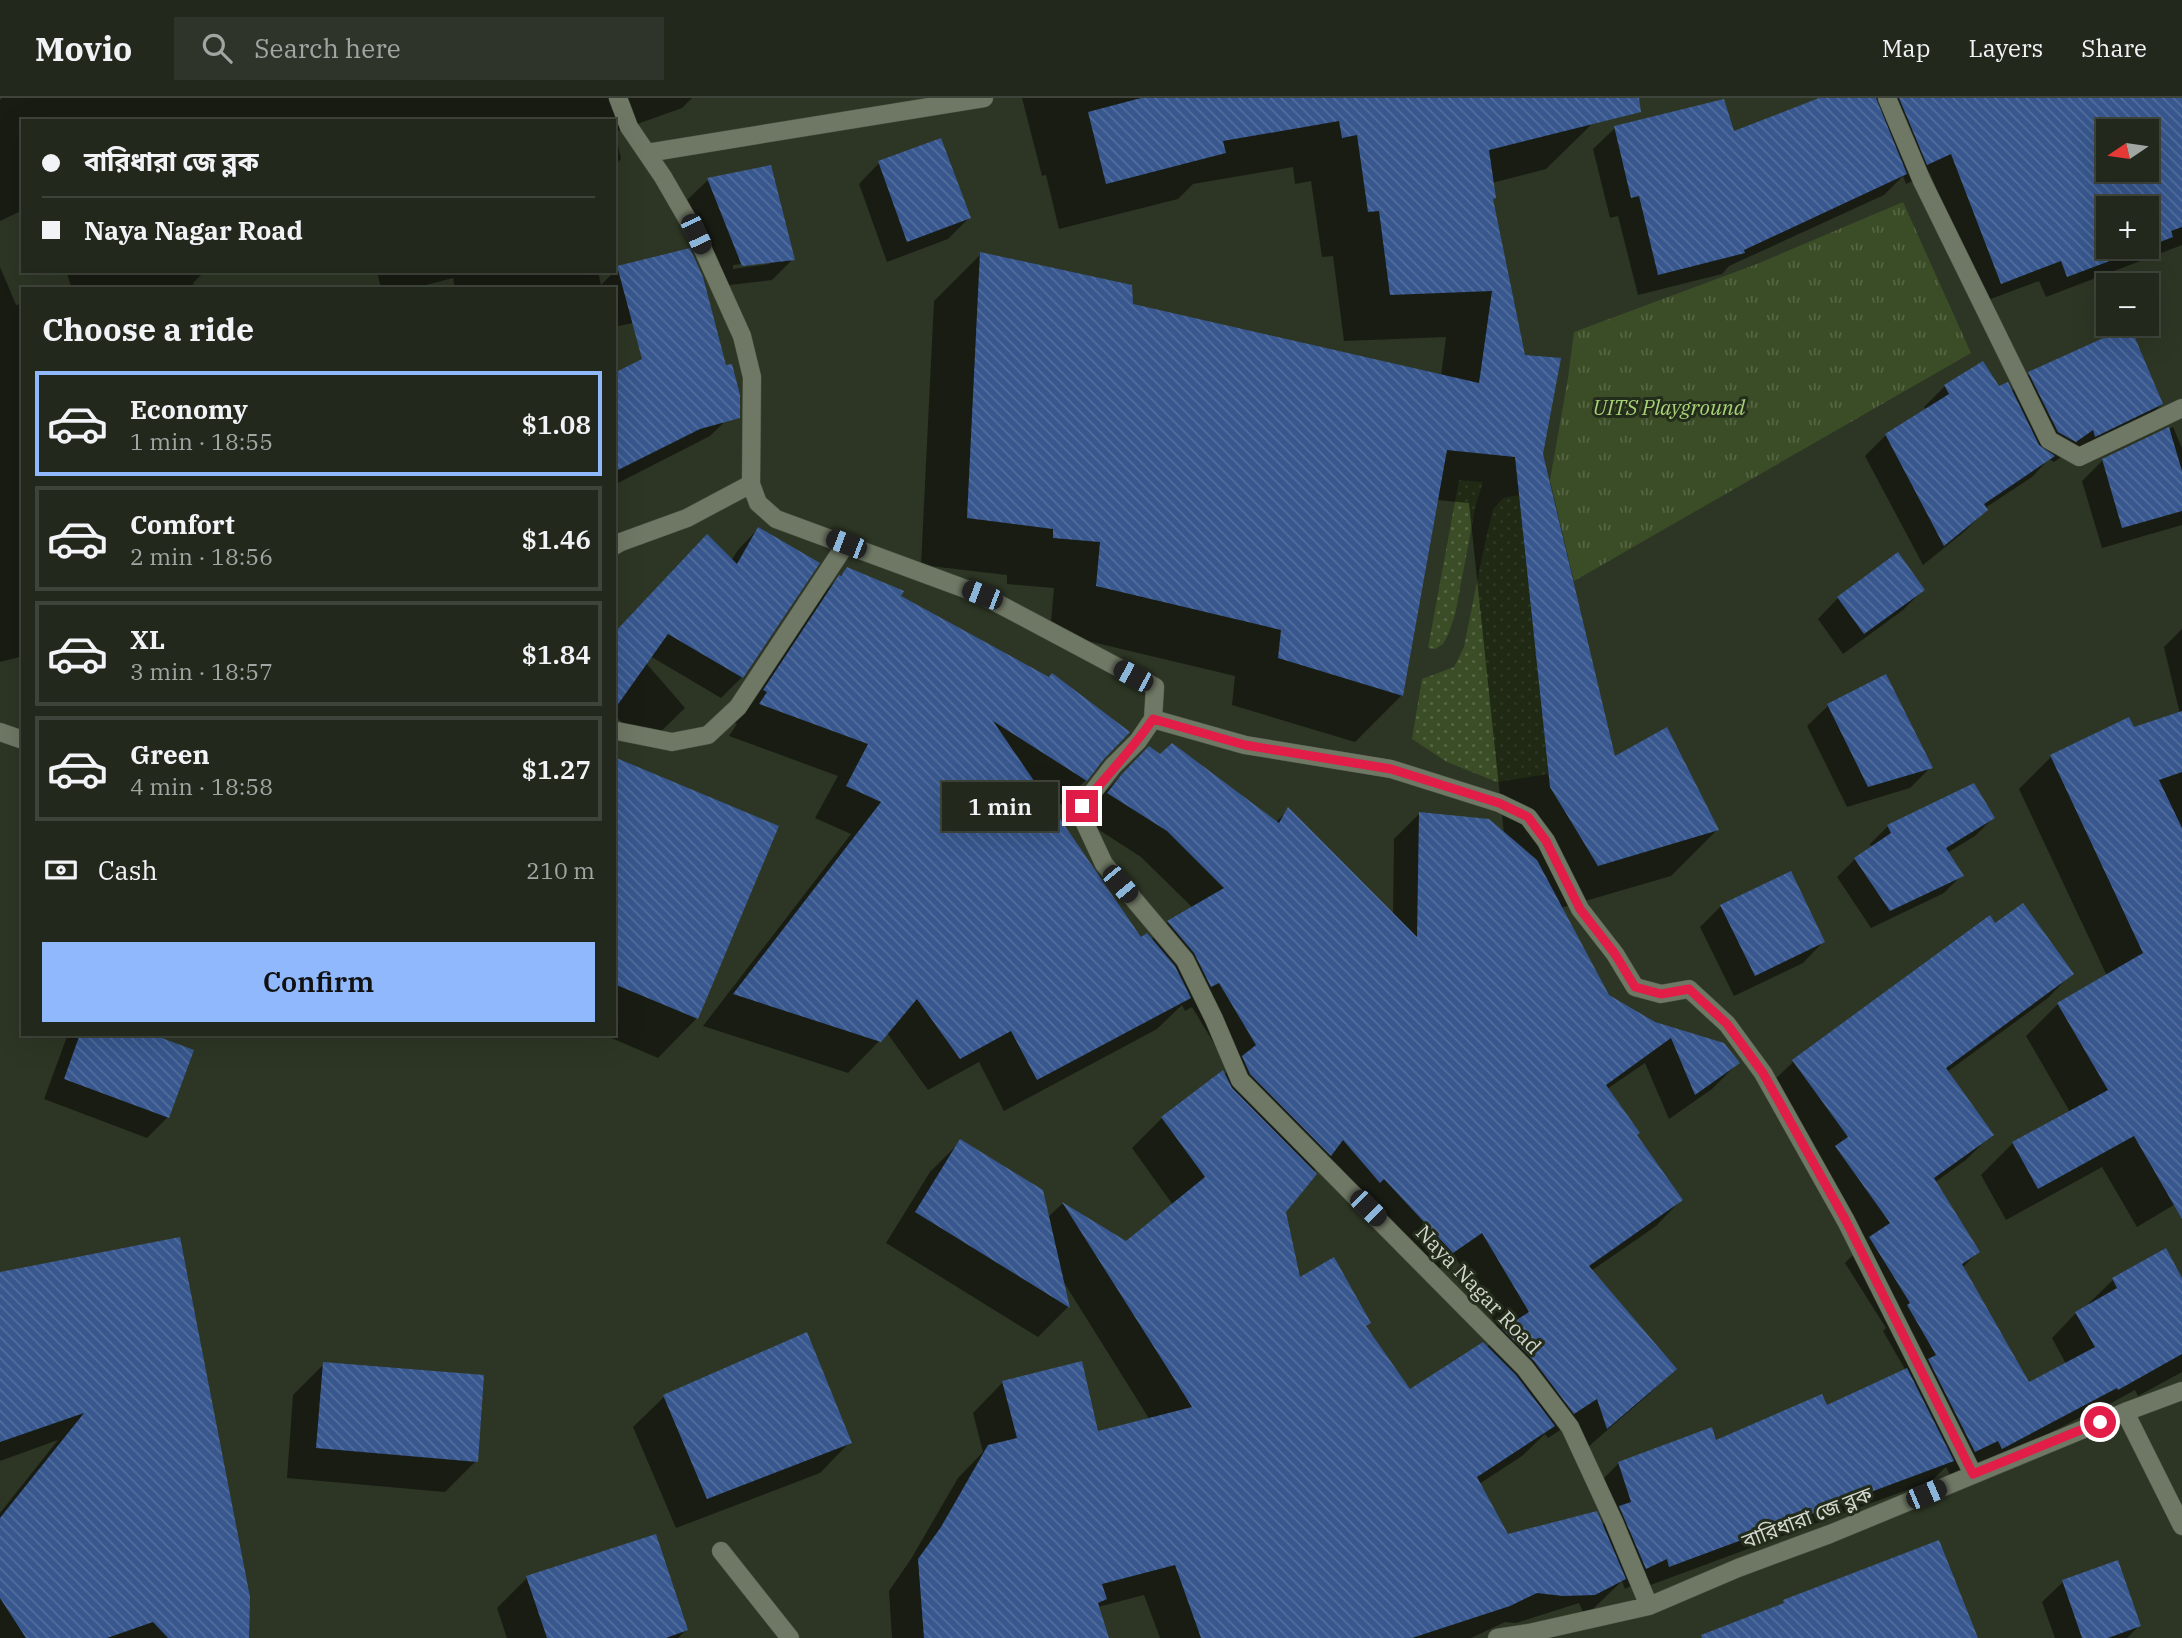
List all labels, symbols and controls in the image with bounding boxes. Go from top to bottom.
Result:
search box [174,17,664,80]
text: Movio [35,27,132,70]
icon: search [198,29,236,67]
text: Search here [254,31,401,65]
text: Map [1882,32,1930,64]
text: Layers [1968,32,2043,64]
text: Share [2081,32,2147,64]
north arrow [2096,119,2160,182]
map controls [2096,119,2159,336]
text: বারিধারা জে ব্লক [84,144,259,178]
button: + [2096,196,2159,259]
car [678,211,715,257]
text: Naya Nagar Road [84,213,303,247]
button: − [2096,273,2159,336]
text: Choose a ride [42,308,254,350]
icon: car [46,392,109,455]
text: Economy [130,392,248,426]
park label: UITS Playground [1593,393,1746,421]
text: $1.08 [522,407,591,441]
text: 1 min · 18:55 [130,426,273,456]
icon: car [46,507,109,570]
text: Comfort [130,507,235,541]
text: $1.46 [522,522,591,556]
car [823,527,870,561]
text: 2 min · 18:56 [130,541,273,571]
car [959,578,1006,612]
icon: car [46,622,109,685]
text: XL [130,622,165,656]
text: $1.84 [522,637,591,671]
text: 3 min · 18:57 [130,656,273,686]
car [1110,657,1157,695]
icon: car [46,737,109,800]
text: Green [130,737,210,771]
text: $1.27 [522,752,591,786]
text: 4 min · 18:58 [130,771,273,801]
callout: 1 min [942,782,1058,830]
route end [1066,790,1098,822]
text: 1 min [968,791,1032,821]
icon: cash [42,851,80,889]
text: Cash [98,853,158,887]
text: 210 m [526,855,595,885]
car [1099,861,1142,907]
button: Confirm [42,942,595,1022]
car [1346,1186,1391,1230]
street label: Naya Nagar Road [1410,1218,1548,1360]
route start [2084,1406,2116,1438]
car [1903,1476,1950,1512]
street label: বারিধারা জে ব্লক [1737,1479,1877,1555]

